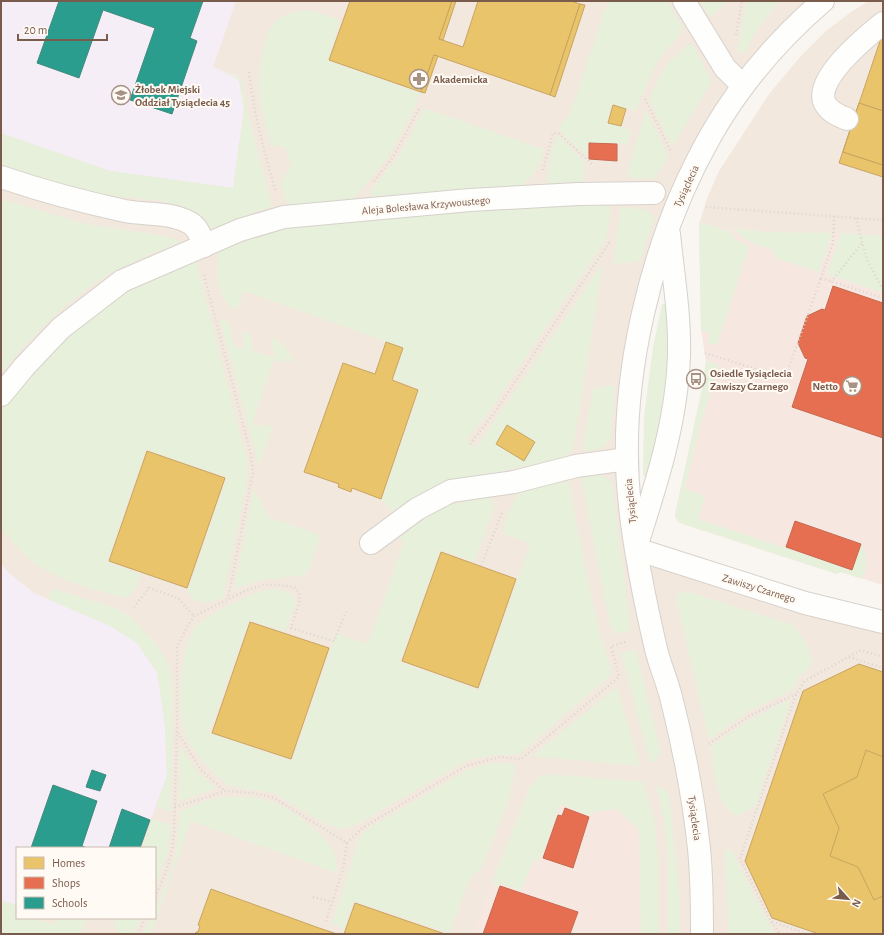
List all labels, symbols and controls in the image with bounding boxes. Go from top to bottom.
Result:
scale bar [18,16,107,42]
text: 20 m [24,24,47,36]
pharmacy icon: Akademicka [408,68,430,90]
place label: Akademicka [433,74,488,85]
school or university icon: Żłobek Miejski Oddział Tysiąclecia 45 [110,84,132,106]
place label: Żłobek Miejski Oddział Tysiąclecia 45 [135,84,230,108]
street label: Tysiąclecia [672,163,701,209]
street label: Aleja Bolesława Krzywoustego [361,194,491,217]
bus stop icon: Osiedle Tysiąclecia Zawiszy Czarnego [685,368,707,390]
place label: Osiedle Tysiąclecia Zawiszy Czarnego [710,368,792,392]
supermarket icon: Netto [841,375,863,397]
place label: Netto [813,381,839,392]
street label: Tysiąclecia [623,478,638,524]
street label: Zawiszy Czarnego [721,572,797,605]
street label: Tysiąclecia [686,795,703,841]
legend [16,847,156,919]
text: Homes [52,857,85,869]
text: Shops [52,877,80,889]
north arrow [828,879,868,919]
text: Schools [52,897,87,909]
text: N [850,897,863,909]

